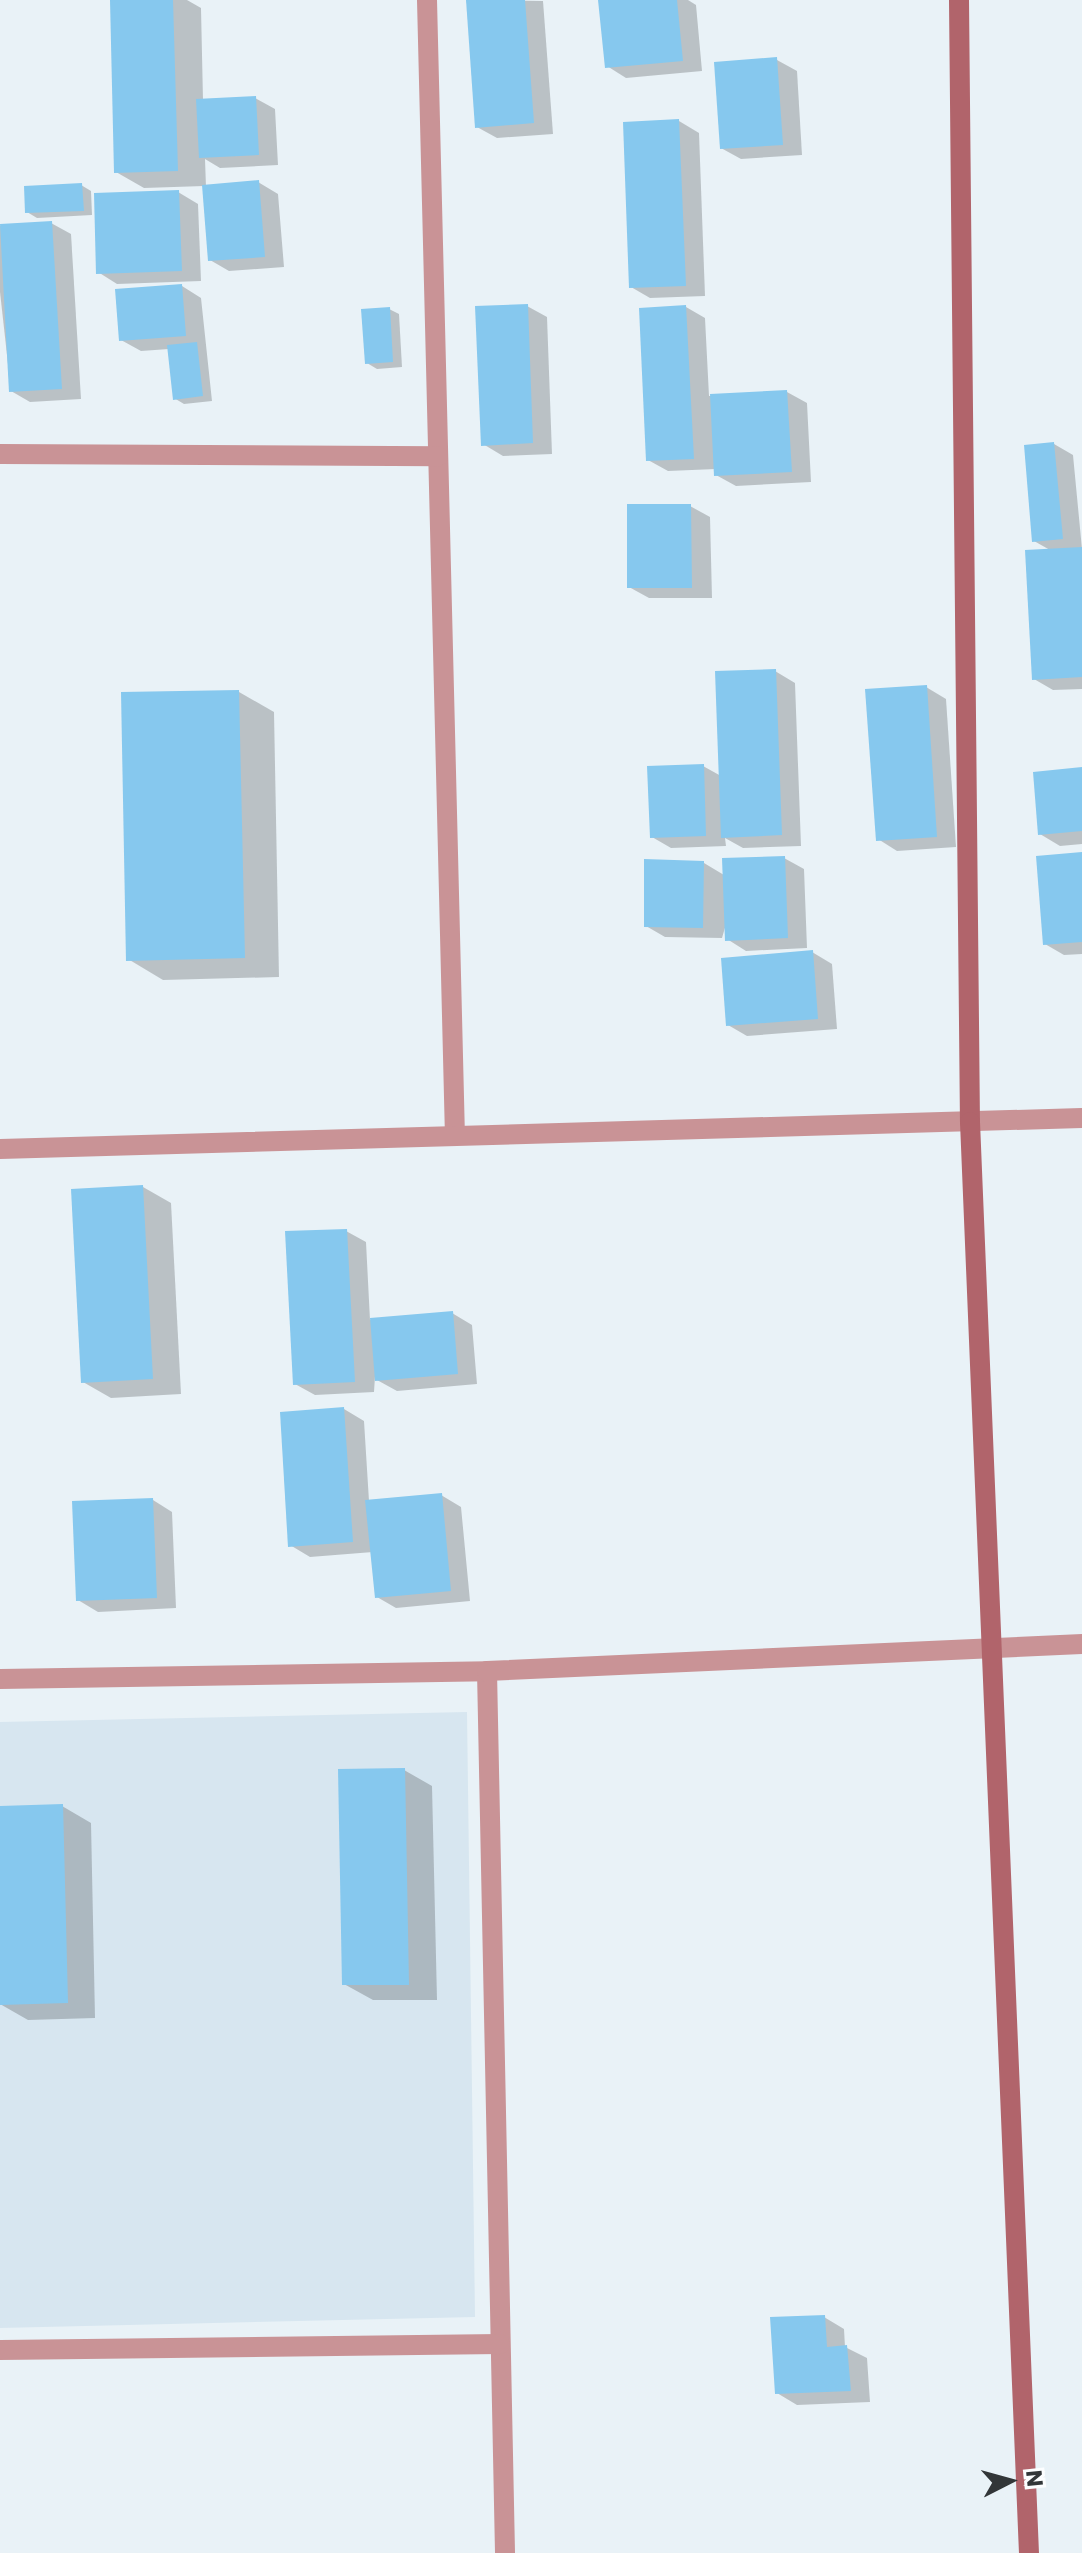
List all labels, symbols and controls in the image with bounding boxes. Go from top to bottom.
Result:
north arrow [970,2441,1050,2521]
text: N [1018,2469,1051,2488]

